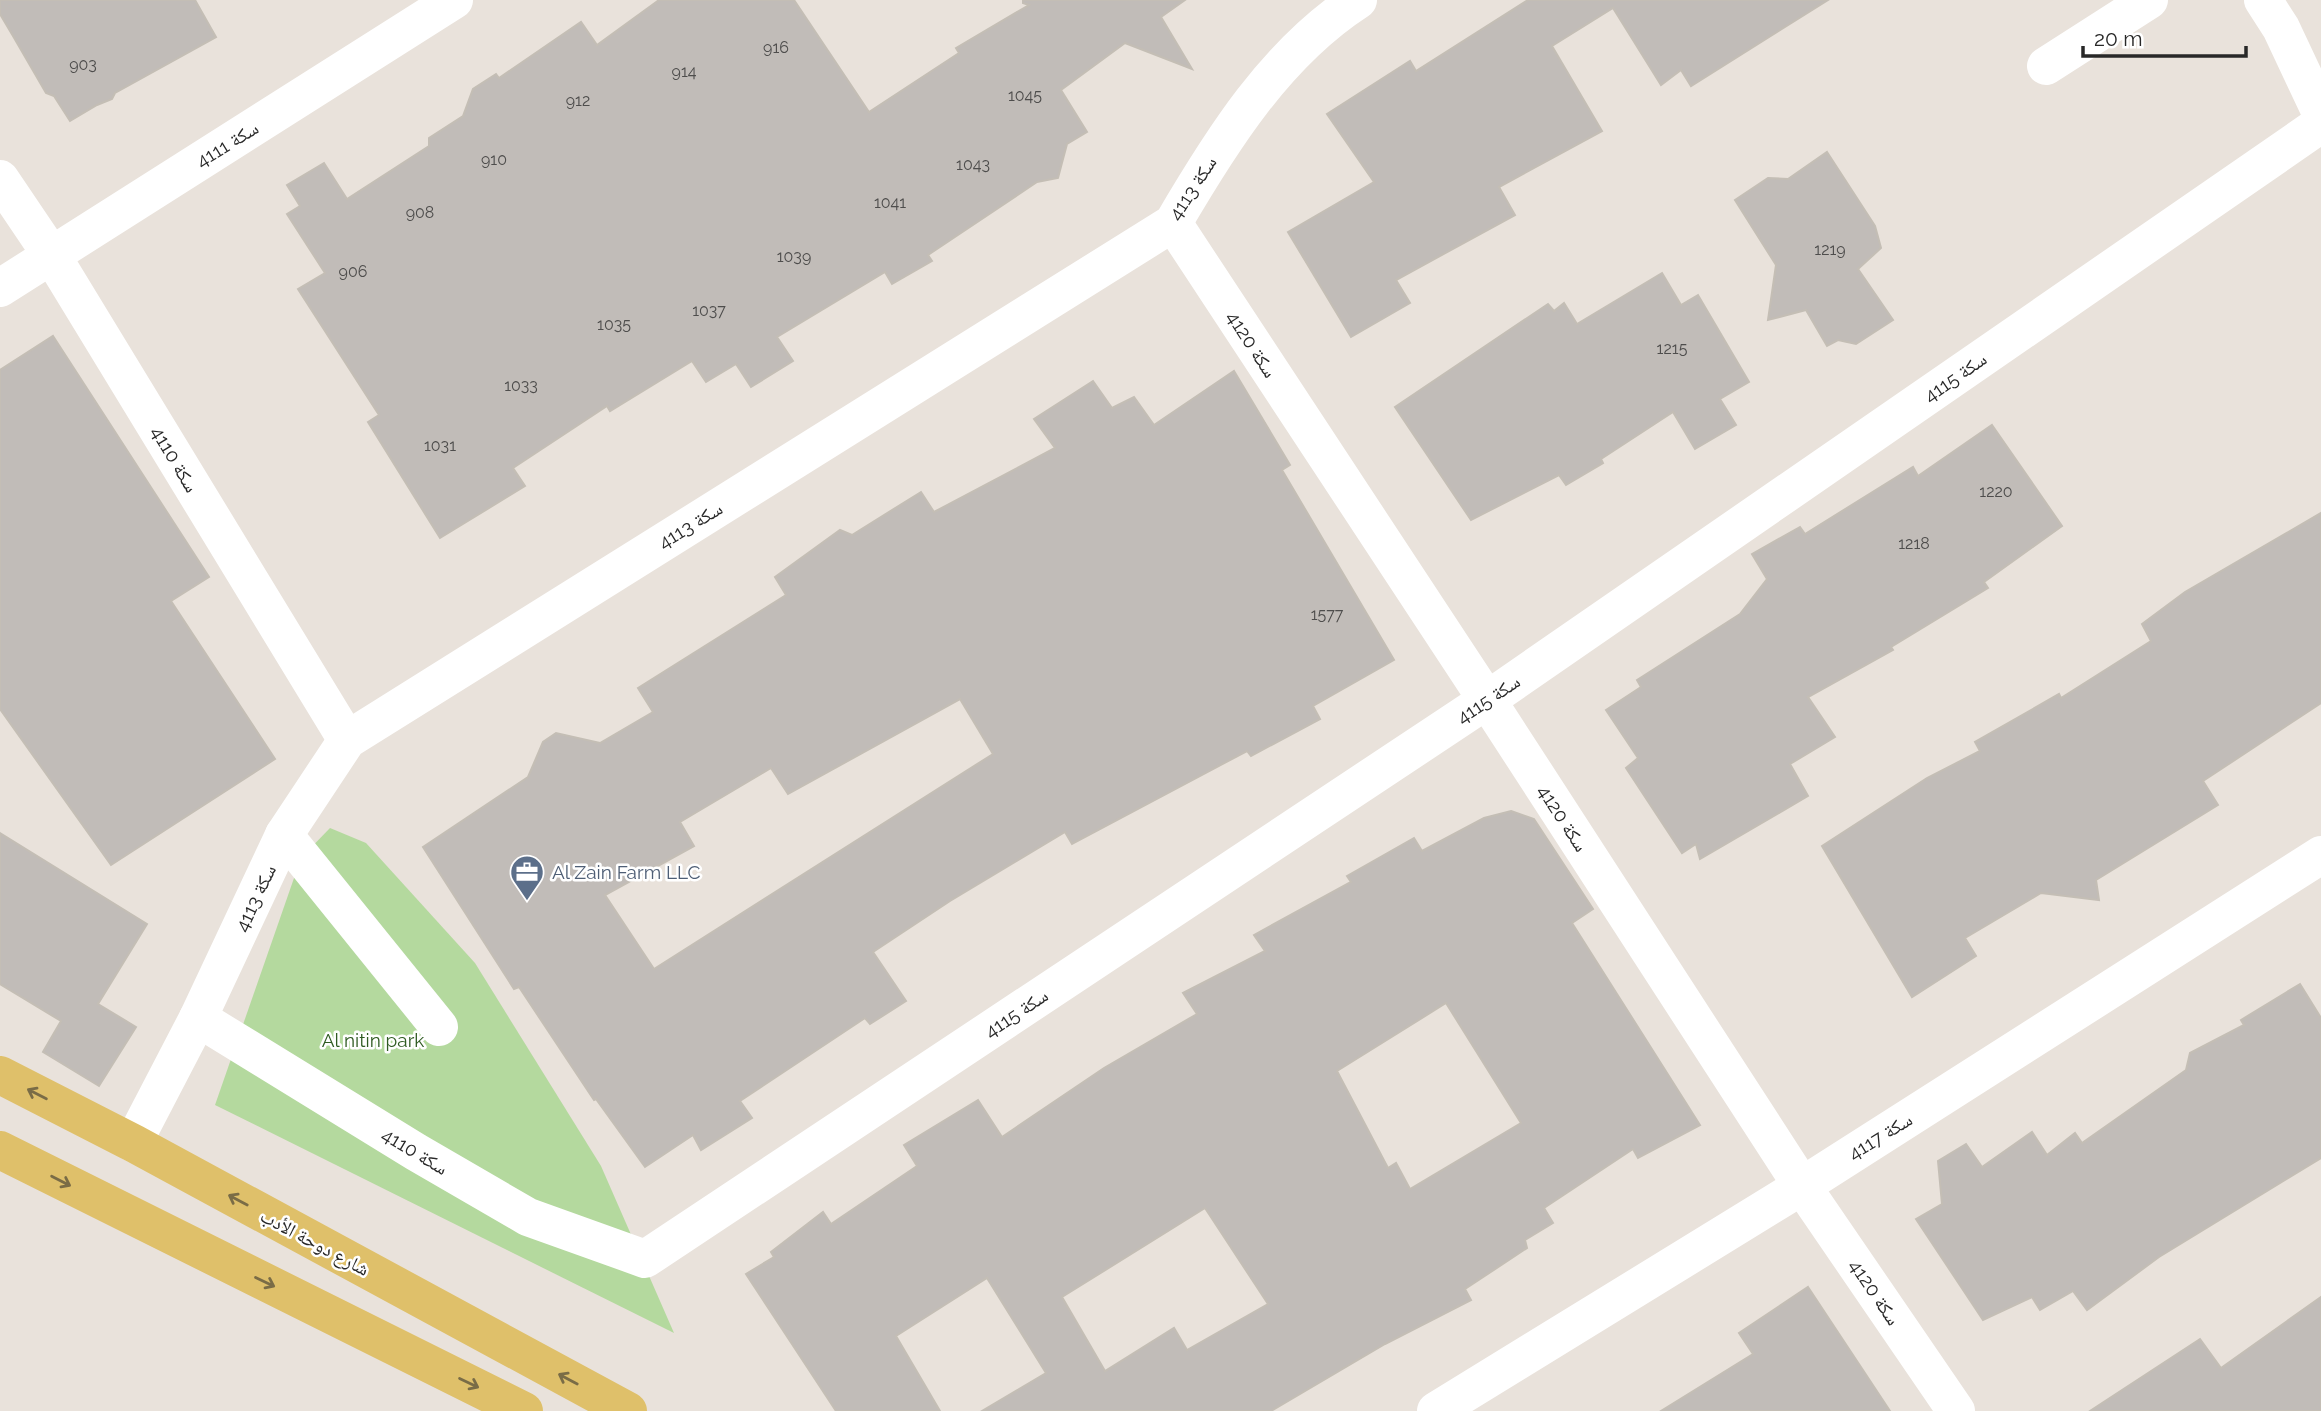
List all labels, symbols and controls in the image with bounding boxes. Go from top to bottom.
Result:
scale bar [2083,14,2246,58]
text: 20 m [2094,26,2142,51]
house number: 916 [763,38,789,57]
house number: 903 [69,55,97,74]
house number: 914 [672,62,697,81]
house number: 1045 [1008,86,1042,105]
house number: 912 [566,91,590,110]
street label: سكة 4111 [192,116,262,172]
house number: 910 [481,150,507,169]
street label: سكة 4113 [1163,152,1221,224]
house number: 1043 [956,155,990,174]
house number: 1041 [874,193,906,212]
house number: 908 [406,203,434,222]
house number: 1219 [1814,240,1846,259]
house number: 1039 [777,247,811,266]
house number: 906 [339,262,367,281]
house number: 1037 [692,301,726,320]
street label: سكة 4120 [1222,307,1282,381]
house number: 1035 [597,315,631,334]
house number: 1215 [1657,339,1688,358]
street label: سكة 4115 [1919,347,1991,407]
house number: 1033 [504,376,538,395]
street label: سكة 4110 [147,422,203,496]
house number: 1031 [424,436,456,455]
house number: 1220 [1979,482,2013,501]
street label: سكة 4113 [654,497,726,553]
house number: 1218 [1898,534,1930,553]
house number: 1577 [1311,605,1344,624]
street label: سكة 4115 [1452,670,1524,728]
street label: سكة 4120 [1533,781,1593,855]
office icon: Al Zain Farm LLC [508,853,546,902]
street label: سكة 4113 [230,861,280,935]
place label: Al Zain Farm LLC [552,861,701,883]
street label: سكة 4115 [980,984,1052,1042]
park label: Al nitin park [322,1029,424,1051]
one-way arrow [27,1087,48,1101]
street label: سكة 4117 [1844,1108,1916,1164]
street label: سكة 4110 [378,1123,452,1179]
one-way arrow [50,1175,71,1188]
one-way arrow [229,1193,249,1207]
street label: شارع دوحة الأدب [256,1204,373,1281]
street label: سكة 4120 [1845,1255,1905,1329]
one-way arrow [254,1276,275,1290]
one-way arrow [558,1371,578,1385]
one-way arrow [458,1377,479,1391]

